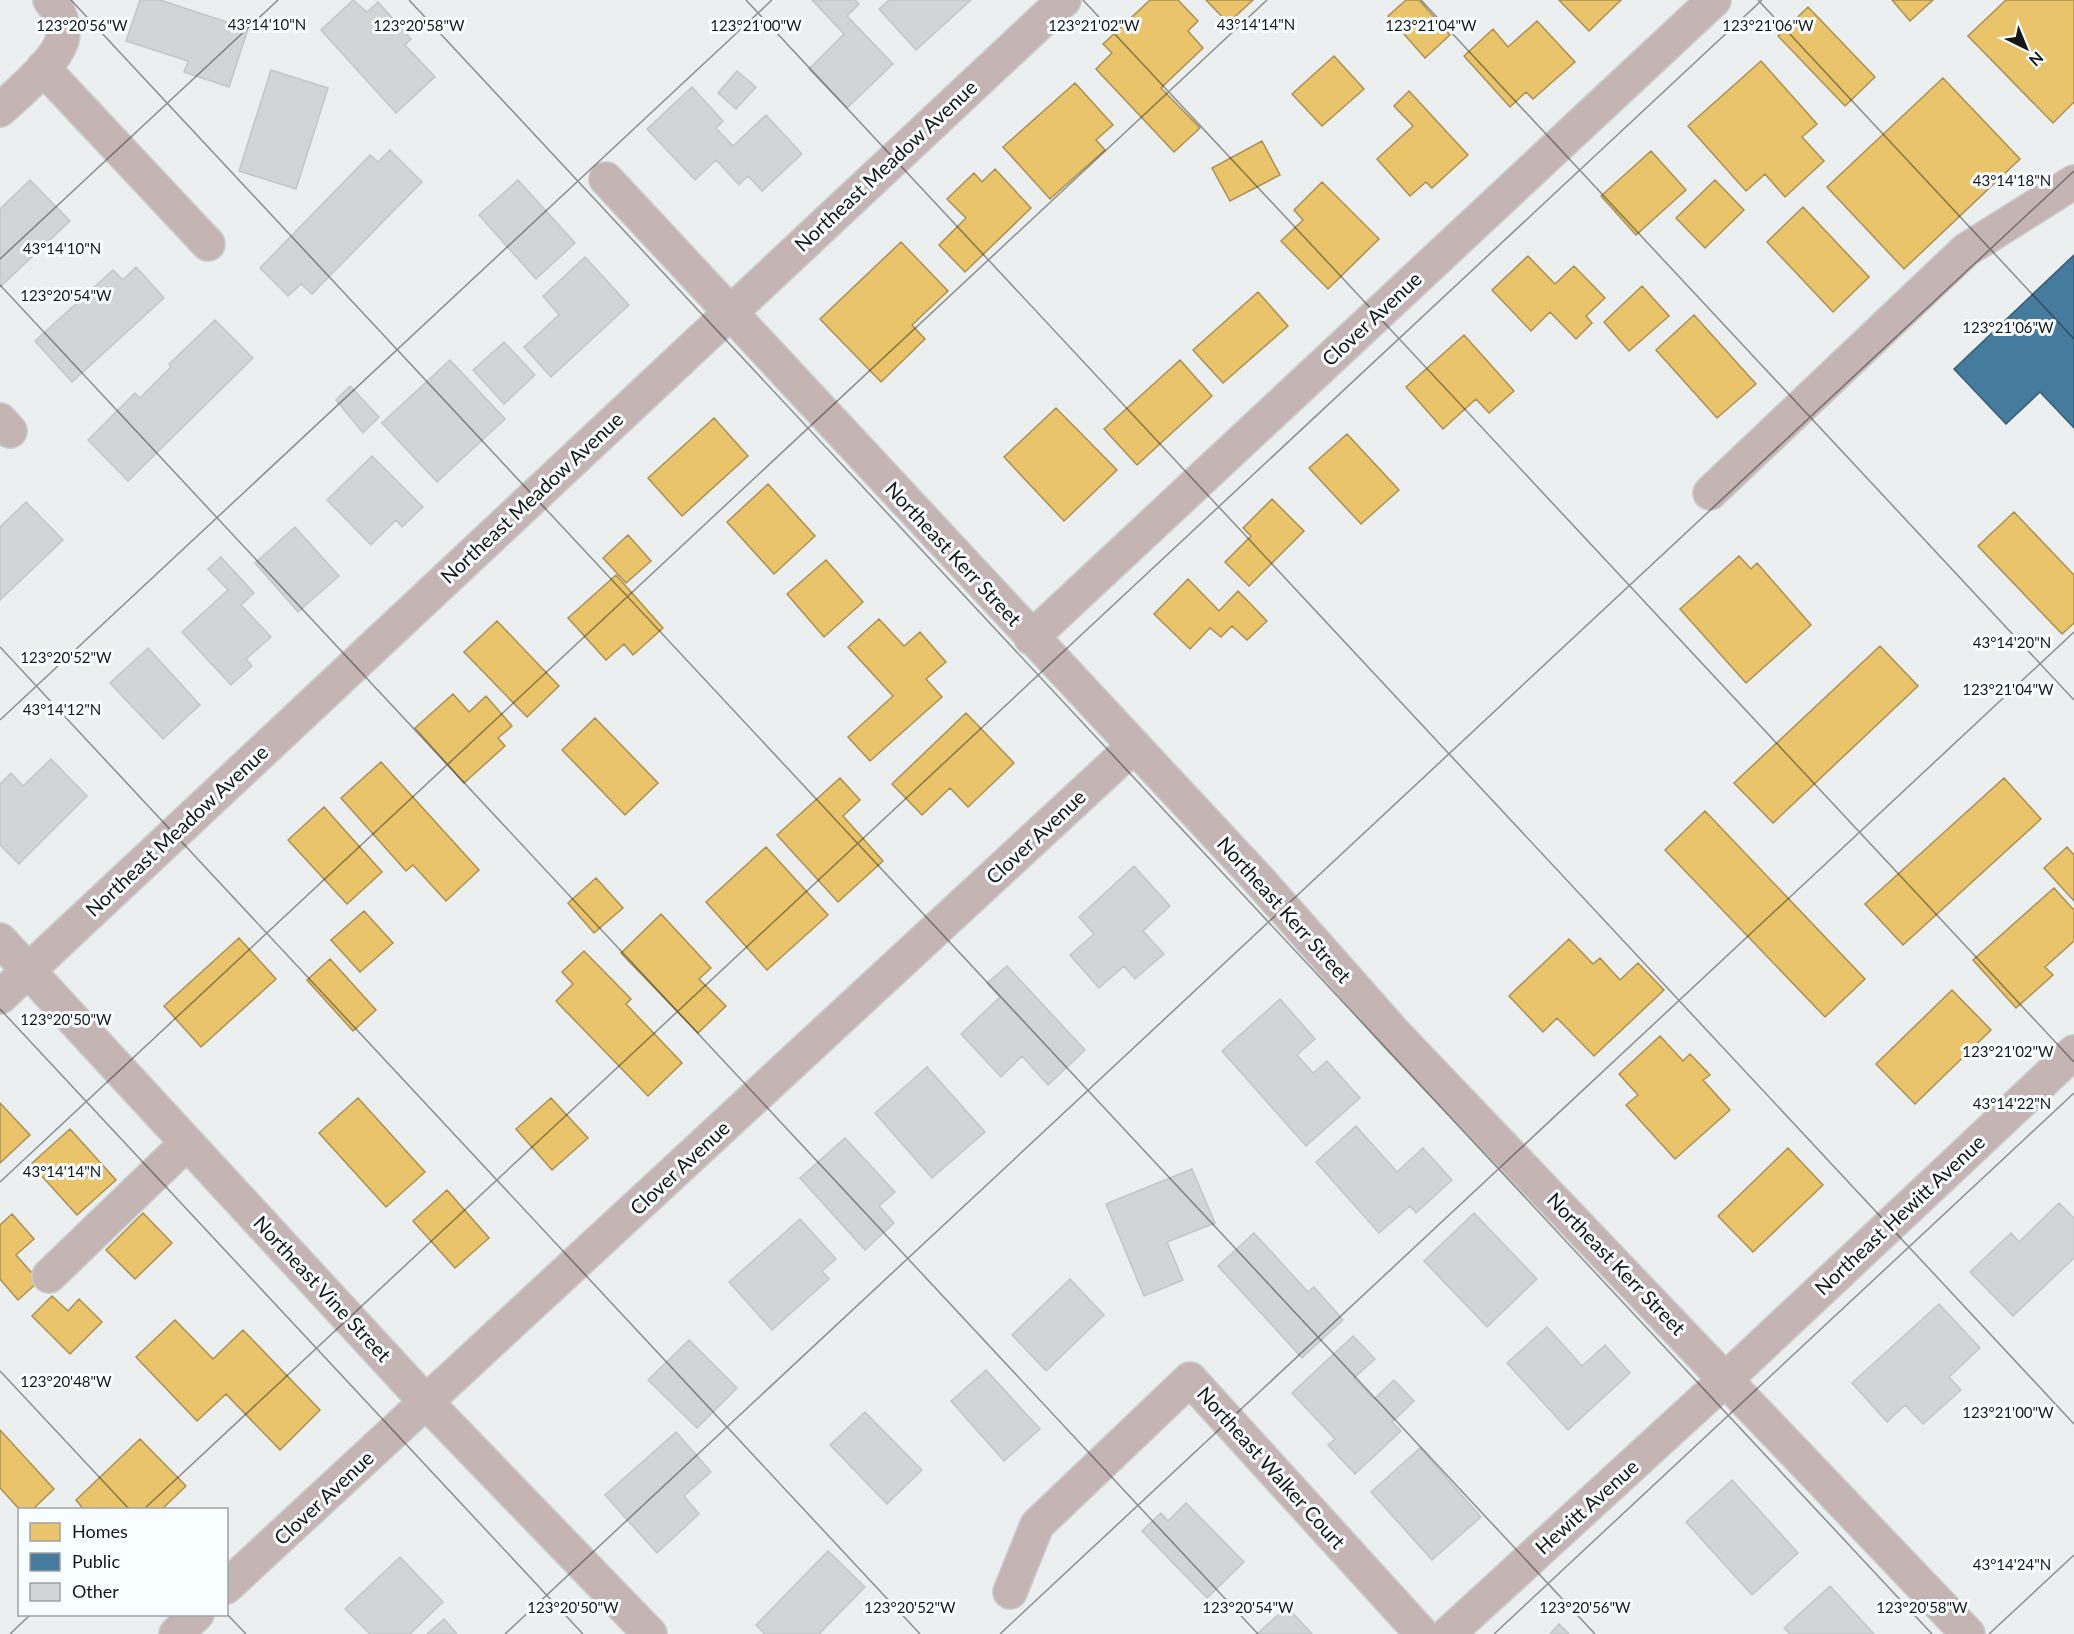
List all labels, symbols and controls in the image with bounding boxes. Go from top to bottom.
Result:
text: 43°14'10"N [228,15,306,33]
text: 43°14'14"N [1217,15,1295,33]
text: 123°20'56"W [36,16,128,34]
text: 123°20'58"W [373,16,465,34]
text: 123°21'00"W [710,16,802,34]
text: 123°21'02"W [1048,16,1140,34]
text: 123°21'04"W [1385,16,1477,34]
text: 123°21'06"W [1722,16,1814,34]
north arrow [1996,18,2056,78]
text: N [2026,48,2048,70]
street label: Northeast Meadow Avenue [789,74,981,256]
text: 43°14'18"N [1973,171,2051,189]
text: 43°14'10"N [23,239,101,257]
street label: Clover Avenue [1317,266,1426,370]
text: 123°20'54"W [20,286,112,304]
text: 123°21'06"W [1962,318,2054,336]
street label: Northeast Meadow Avenue [435,406,627,588]
street label: Northeast Kerr Street [881,476,1027,630]
text: 43°14'20"N [1973,633,2051,651]
text: 123°20'52"W [20,648,112,666]
text: 123°21'04"W [1962,680,2054,698]
text: 43°14'12"N [23,700,101,718]
street label: Northeast Meadow Avenue [80,739,272,921]
street label: Clover Avenue [981,784,1090,888]
street label: Northeast Kerr Street [1213,831,1357,987]
text: 123°20'50"W [20,1010,112,1028]
text: 123°21'02"W [1962,1042,2054,1060]
text: 43°14'22"N [1973,1094,2051,1112]
street label: Clover Avenue [625,1115,734,1219]
street label: Northeast Hewitt Avenue [1809,1129,1989,1299]
text: 43°14'14"N [23,1162,101,1180]
street label: Northeast Kerr Street [1543,1187,1691,1339]
street label: Northeast Vine Street [249,1210,396,1366]
text: 123°20'48"W [20,1372,112,1390]
street label: Northeast Walker Court [1193,1381,1351,1553]
text: 123°21'00"W [1962,1403,2054,1421]
street label: Clover Avenue [269,1445,378,1549]
street label: Hewitt Avenue [1530,1454,1643,1559]
legend [18,1508,228,1616]
text: Homes [72,1520,128,1542]
text: Public [72,1550,120,1572]
text: 43°14'24"N [1973,1555,2051,1573]
text: Other [72,1580,119,1602]
text: 123°20'50"W [527,1598,619,1616]
text: 123°20'52"W [864,1598,956,1616]
text: 123°20'54"W [1202,1598,1294,1616]
text: 123°20'56"W [1539,1598,1631,1616]
text: 123°20'58"W [1876,1598,1968,1616]

